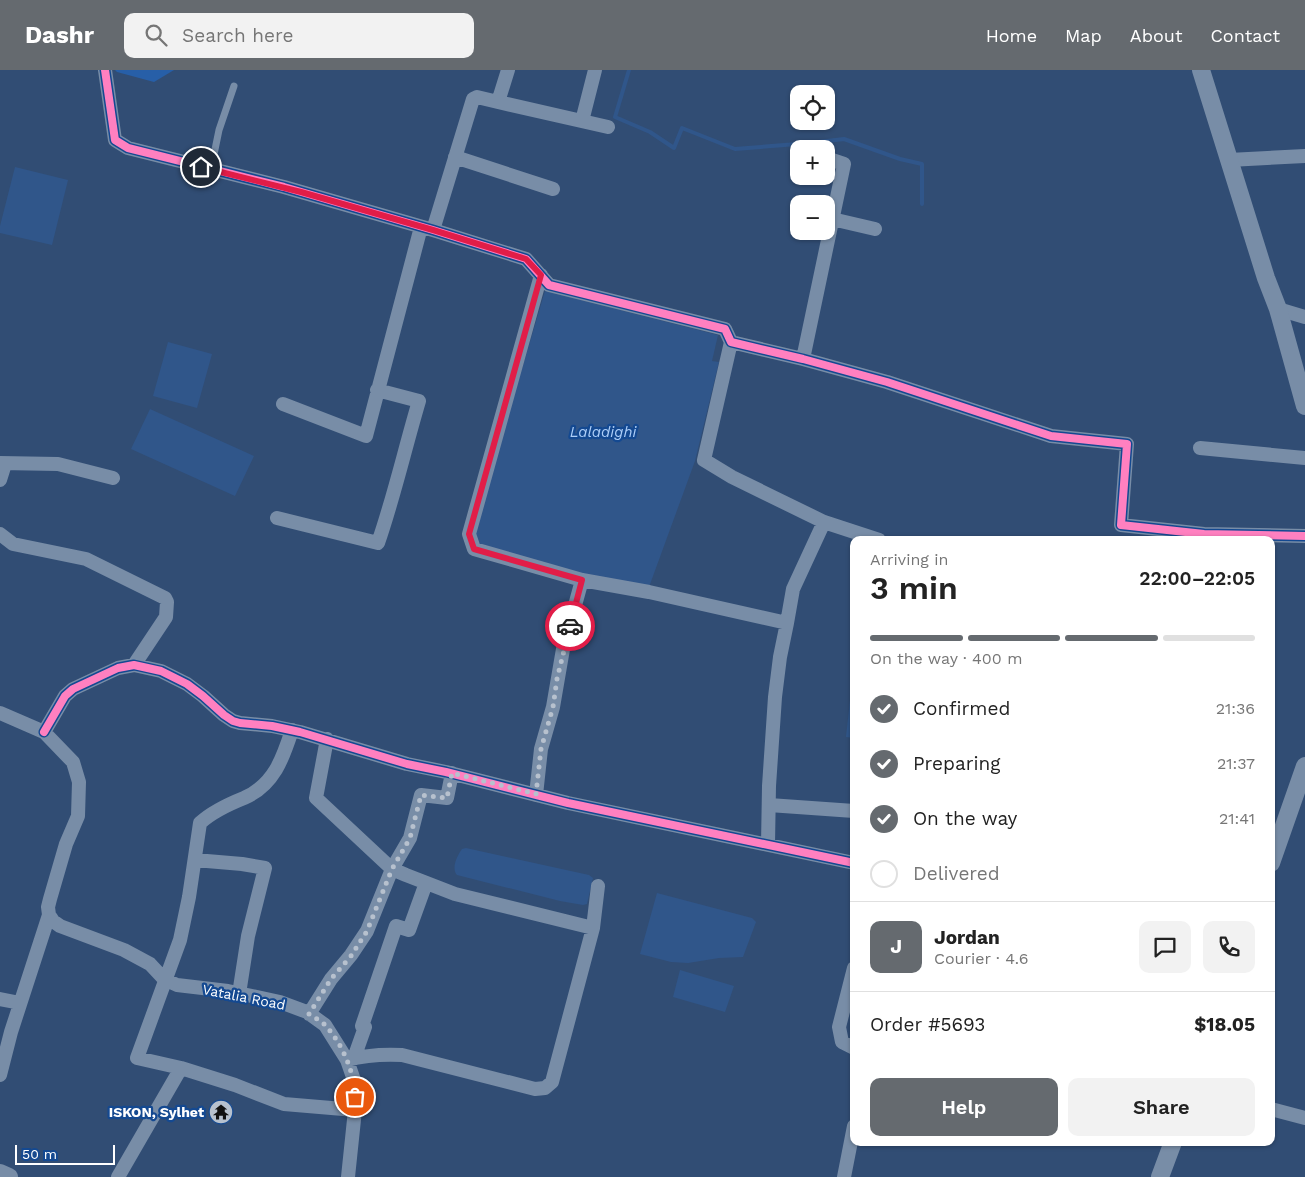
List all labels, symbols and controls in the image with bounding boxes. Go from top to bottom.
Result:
search box [124,13,474,58]
text: Dashr [25,21,94,49]
icon: search [142,21,170,49]
text: Search here [182,24,293,47]
text: Home [986,25,1037,46]
text: Map [1065,25,1102,46]
text: About [1130,25,1182,46]
text: Contact [1210,25,1280,46]
map controls [790,85,835,240]
button: locate [790,85,835,130]
button: + [790,140,835,185]
pin [180,146,222,188]
icon: home [187,153,215,181]
button: − [790,195,835,240]
water label: Laladighi [570,423,637,441]
text: Arriving in [870,550,948,569]
text: 22:00–22:05 [1139,567,1255,590]
text: 3 min [870,569,958,607]
courier [545,601,595,651]
icon: car [556,612,584,640]
text: On the way · 400 m [870,649,1022,668]
icon: check [870,695,898,723]
text: Confirmed [913,697,1010,720]
text: 21:36 [1216,699,1255,718]
icon: check [870,750,898,778]
text: Preparing [913,752,1000,775]
text: 21:37 [1217,754,1255,773]
icon: check [870,805,898,833]
text: On the way [913,807,1017,830]
text: 21:41 [1219,809,1255,828]
text: Delivered [913,862,1000,885]
button: chat [1139,921,1191,973]
button: phone [1203,921,1255,973]
text: Jordan [934,926,1000,949]
text: J [890,935,902,958]
text: Courier · 4.6 [934,949,1029,968]
street label: Vatalia Road [201,981,287,1013]
text: Order #5693 [870,1013,985,1036]
text: $18.05 [1194,1013,1255,1036]
pin [334,1076,376,1118]
button: Help [870,1078,1058,1136]
button: Share [1068,1078,1255,1136]
icon: bag [341,1083,369,1111]
temple icon: ISKON, Sylhet [208,1099,234,1125]
place label: ISKON, Sylhet [109,1104,204,1120]
scale bar [15,1142,115,1165]
text: 50 m [22,1146,57,1162]

